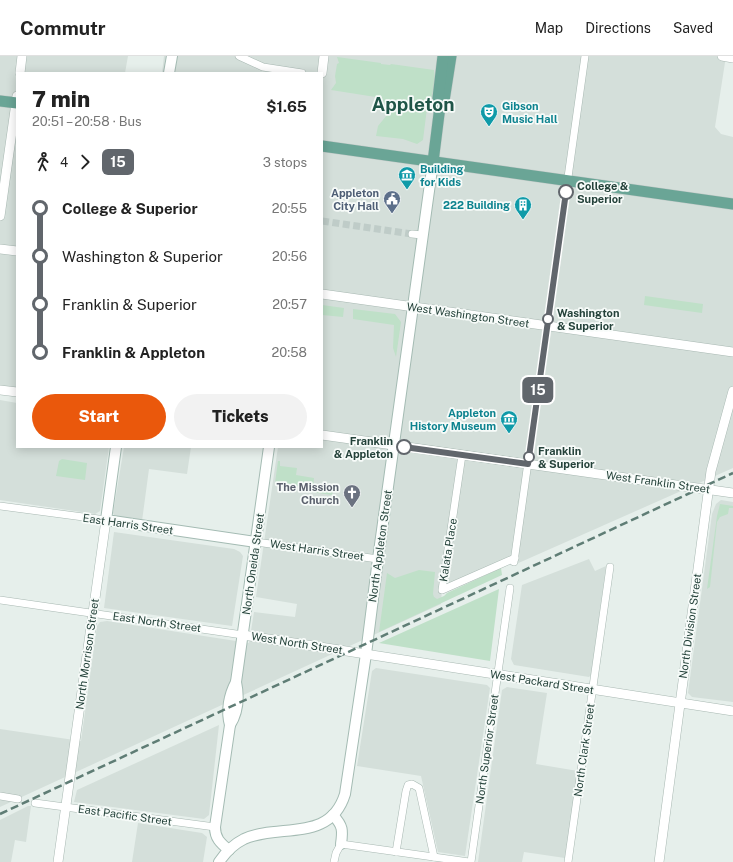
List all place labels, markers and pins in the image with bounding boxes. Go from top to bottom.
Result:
place label: Gibson Music Hall [502,100,558,125]
theatre icon: Gibson Music Hall [479,102,499,127]
place label: Building for Kids [420,163,464,188]
museum icon: Building for Kids [397,165,417,190]
place label: College & Superior [577,180,629,205]
marker: College & Superior [558,184,574,200]
place label: Appleton City Hall [331,187,379,212]
public building icon: Appleton City Hall [382,189,402,214]
building icon: 222 Building [513,195,533,220]
place label: 222 Building [443,199,510,211]
place label: Washington & Superior [557,307,619,332]
marker: Washington & Superior [542,313,554,325]
place label: Appleton History Museum [410,407,496,432]
museum icon: Appleton History Museum [499,409,519,434]
place label: Franklin & Appleton [334,435,393,460]
marker: Franklin & Appleton [396,439,412,455]
place label: Franklin & Superior [538,445,595,470]
marker: Franklin & Superior [523,451,535,463]
place label: The Mission Church [277,481,339,506]
church icon: The Mission Church [342,483,362,508]

